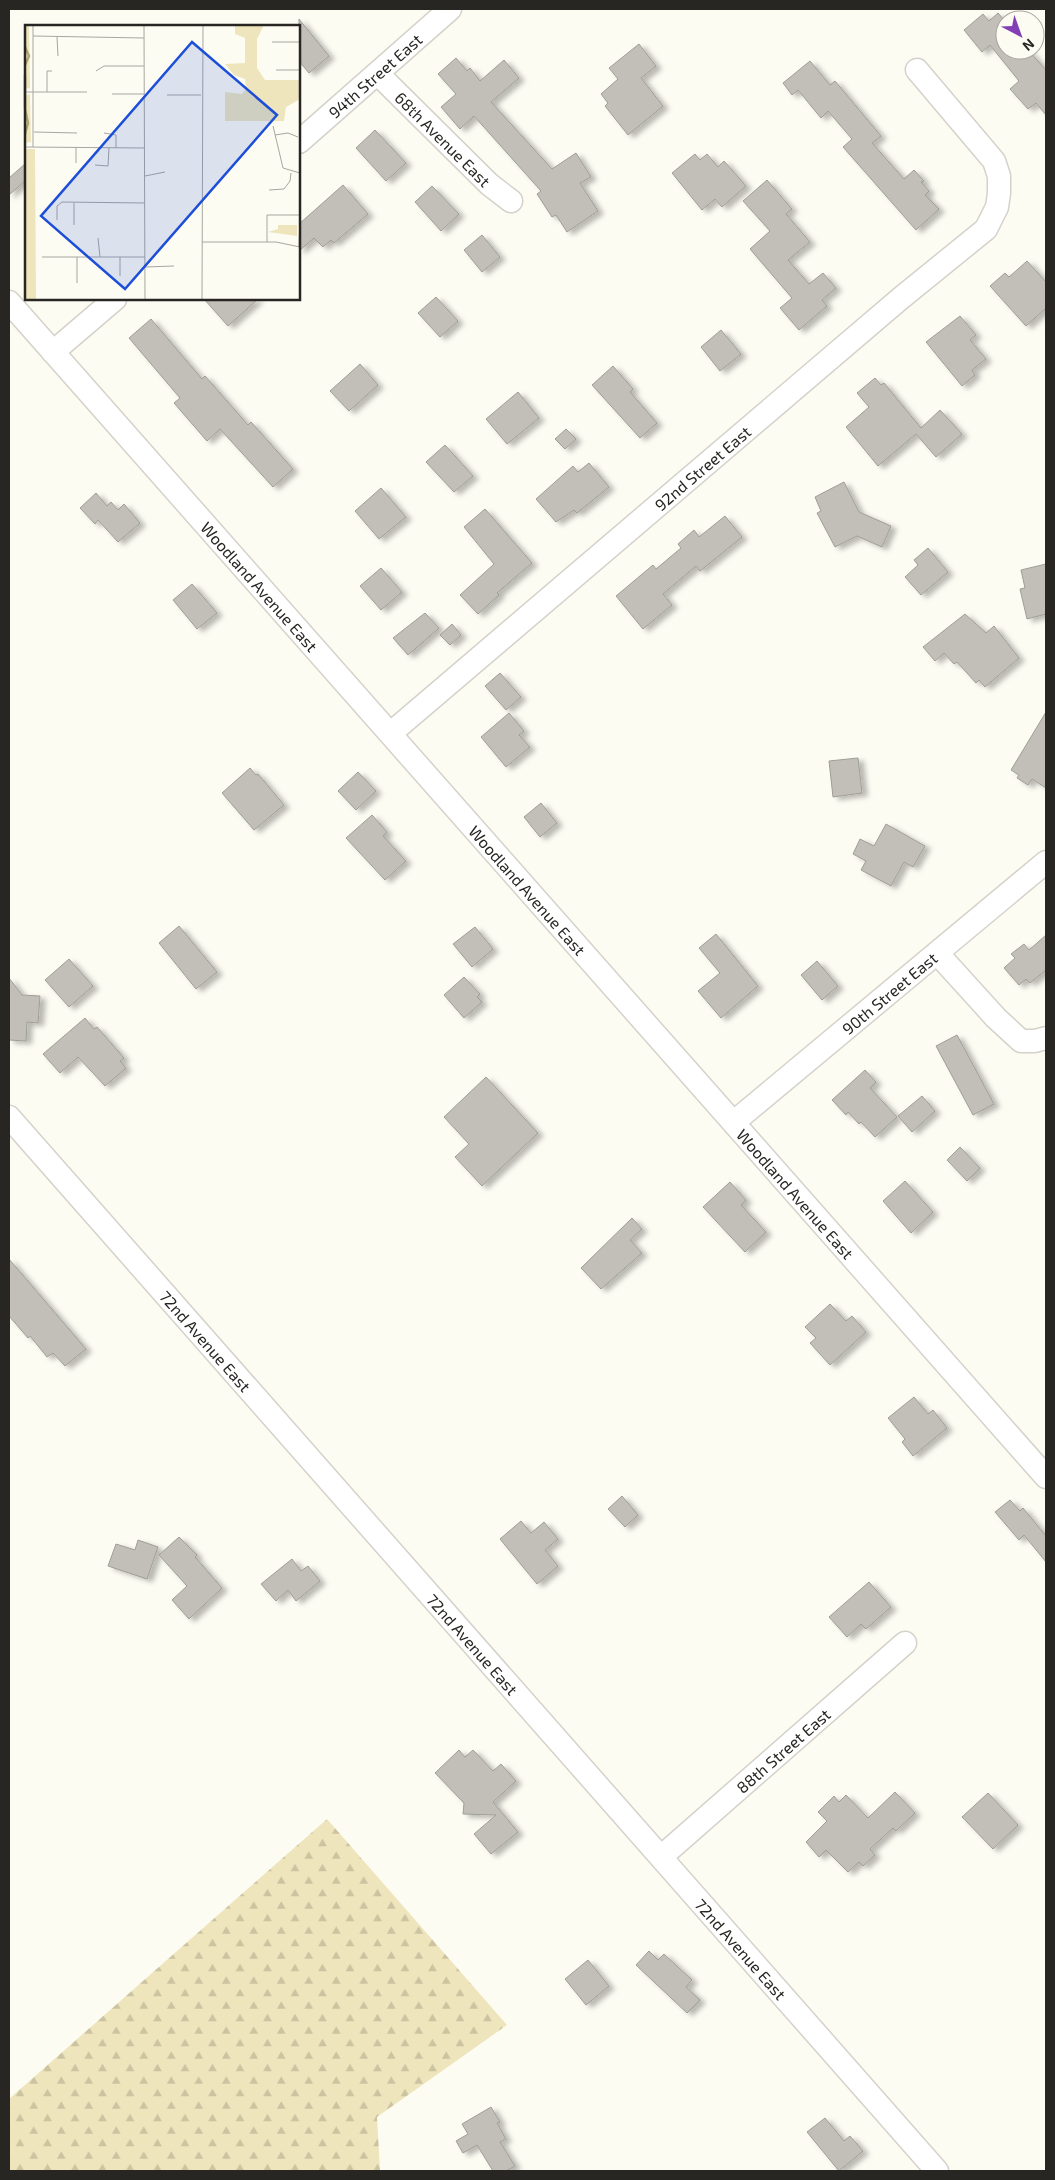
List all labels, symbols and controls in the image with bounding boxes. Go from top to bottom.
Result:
north arrow [995,10,1045,60]
inset map [25,25,300,300]
street label: 94th Street East [324,29,425,121]
text: N [1019,35,1038,55]
street label: 68th Avenue East [392,87,495,190]
street label: 92nd Street East [650,421,754,514]
street label: Woodland Avenue East [198,517,322,655]
street label: Woodland Avenue East [466,821,590,959]
street label: 90th Street East [838,948,941,1038]
street label: Woodland Avenue East [733,1125,858,1262]
street label: 72nd Avenue East [156,1286,255,1395]
street label: 72nd Avenue East [423,1590,522,1698]
street label: 88th Street East [732,1704,834,1796]
street label: 72nd Avenue East [692,1894,791,2003]

